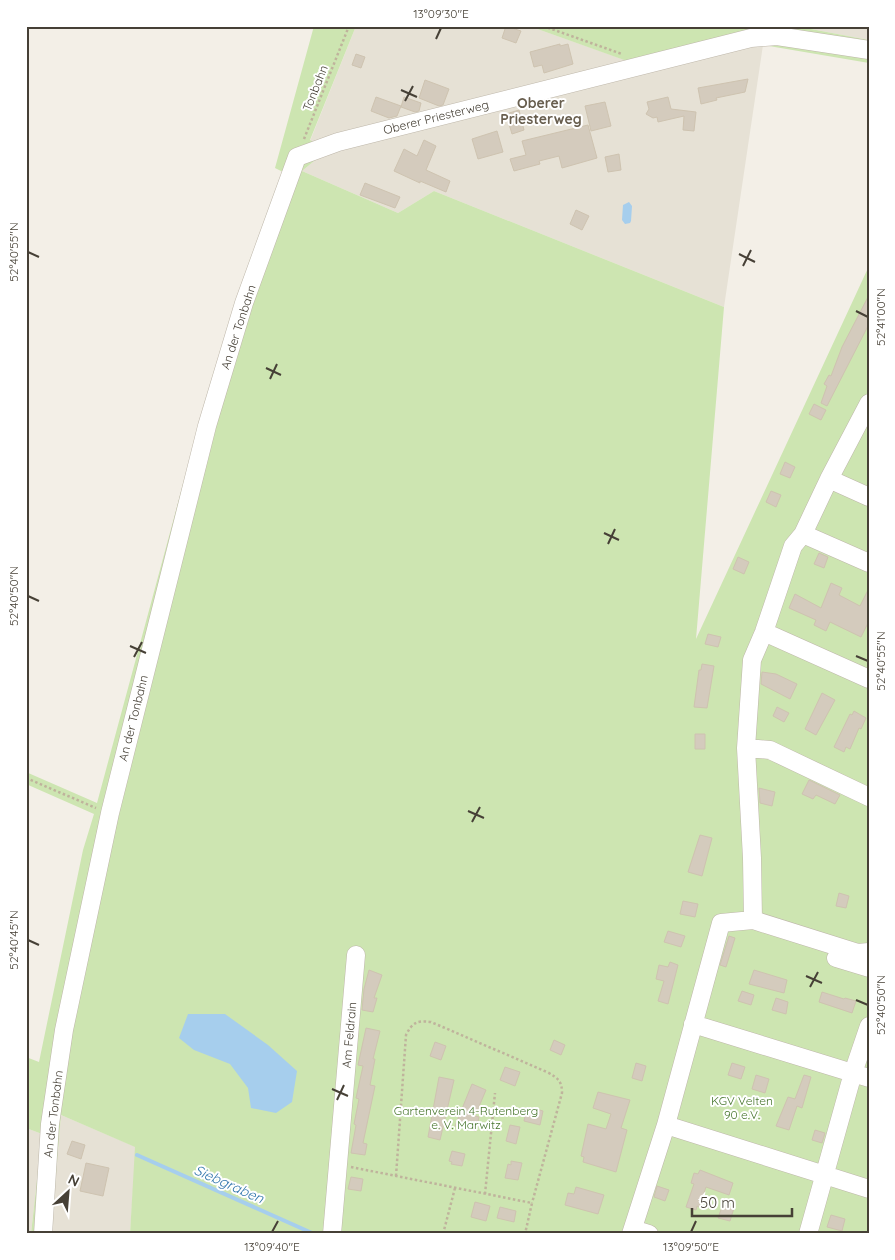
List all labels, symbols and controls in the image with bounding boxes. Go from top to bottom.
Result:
text: 13°09'30"E [413,6,469,21]
street label: Tonbahn [299,63,331,113]
district label: Oberer Priesterweg [500,94,582,128]
street label: Oberer Priesterweg [382,97,490,137]
text: 52°40'55"N [6,222,21,282]
street label: An der Tonbahn [217,283,259,371]
text: 52°41'00"N [873,288,888,346]
text: 52°40'50"N [6,566,21,626]
text: 52°40'55"N [873,631,888,691]
street label: An der Tonbahn [115,673,151,763]
text: 52°40'45"N [6,910,21,970]
text: 52°40'50"N [873,975,888,1035]
street label: Am Feldrain [339,1001,359,1069]
street label: An der Tonbahn [40,1069,66,1159]
park label: KGV Velten 90 e.V. [711,1093,773,1122]
park label: Gartenverein 4-Rutenberg e. V. Marwitz [394,1103,538,1132]
water label: Siebgraben [191,1161,267,1208]
north arrow [42,1168,92,1218]
text: N [65,1170,82,1191]
scale bar [692,1185,792,1217]
text: 50 m [700,1193,735,1212]
text: 13°09'40"E [244,1239,300,1254]
text: 13°09'50"E [663,1239,719,1254]

